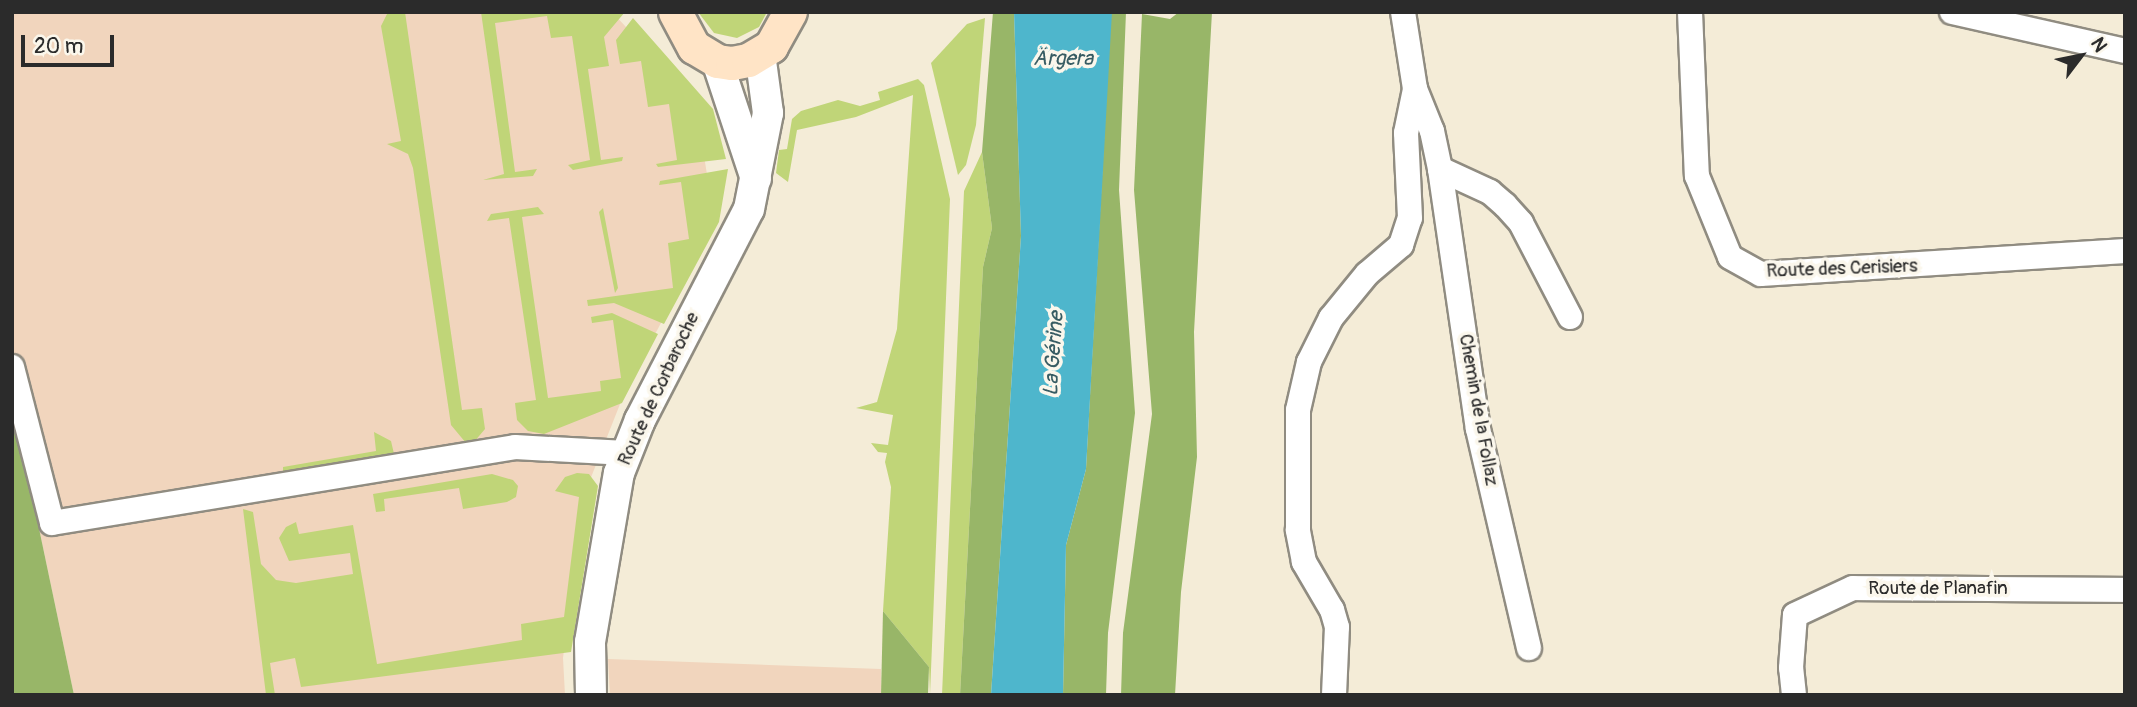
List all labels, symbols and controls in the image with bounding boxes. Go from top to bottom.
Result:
scale bar [24,21,117,65]
north arrow [2046,21,2116,91]
text: 20 m [34,33,83,60]
text: N [2085,33,2112,57]
water label: Ärgera [1033,46,1093,72]
street label: Route des Cerisiers [1766,255,1918,283]
street label: Route de Corbaroche [614,309,704,469]
water label: La Gérine [1038,311,1070,397]
street label: Chemin de la Follaz [1453,332,1503,488]
street label: Route de Planafin [1868,578,2008,600]

